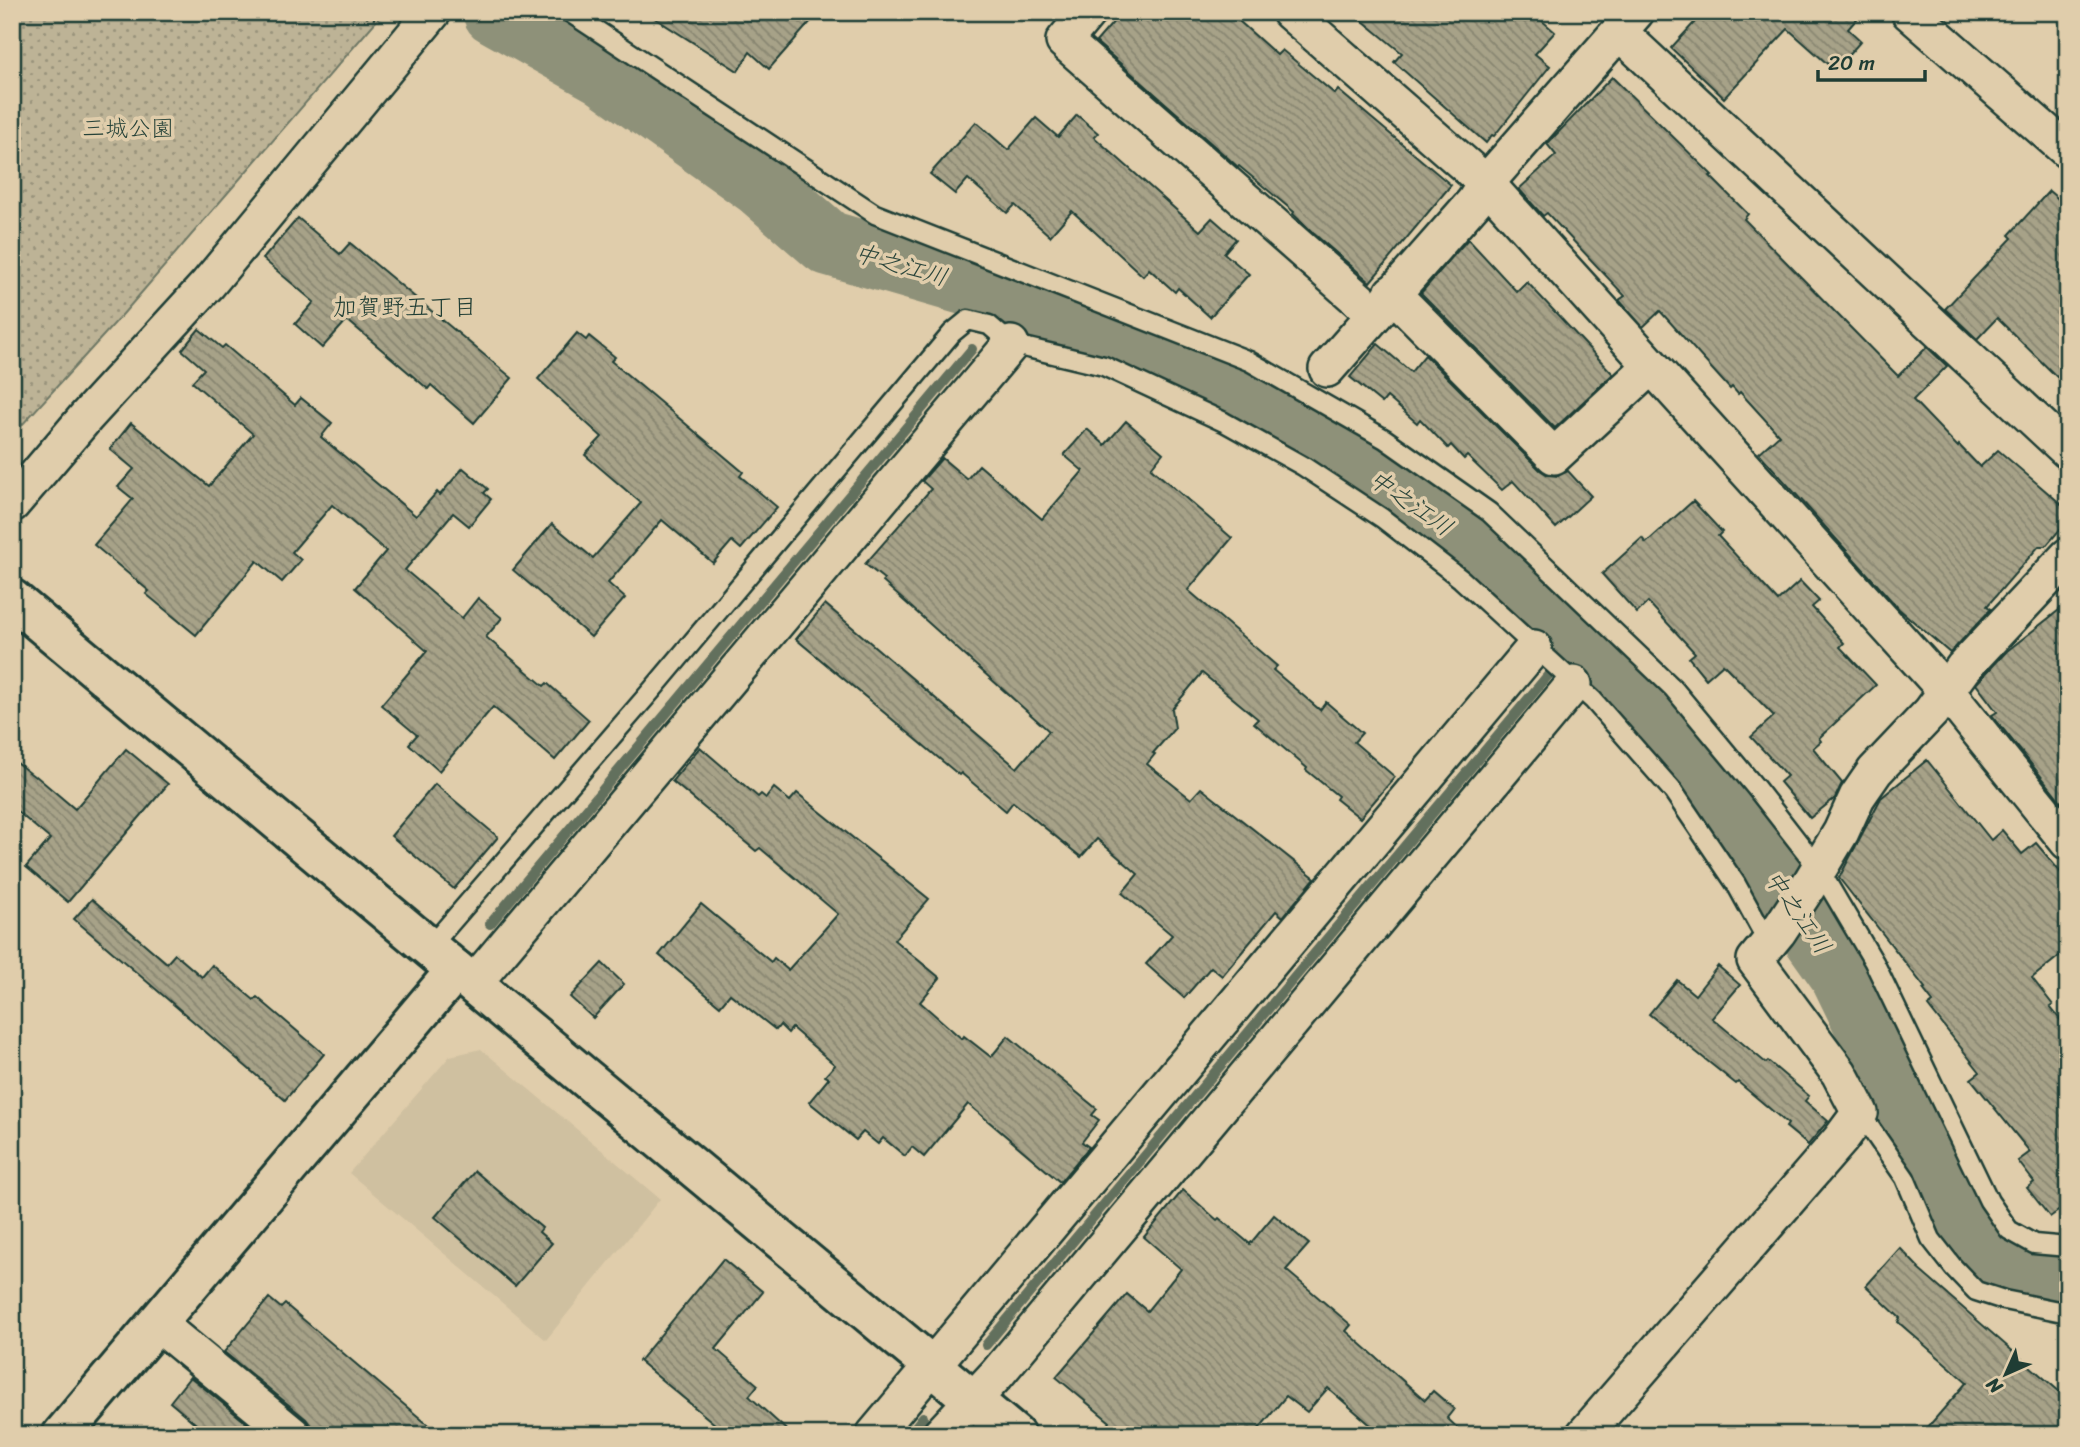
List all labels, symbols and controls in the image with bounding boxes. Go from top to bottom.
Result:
scale bar [1818,38,1924,82]
text: 20 m [1828,44,1875,82]
park label: 三城公園 [82,108,174,149]
water label: 中之江川 [849,232,953,298]
district label: 加賀野五丁目 [333,286,477,328]
water label: 中之江川 [1360,458,1462,548]
water label: 中之江川 [1753,861,1843,963]
north arrow [1972,1338,2042,1408]
text: N [1977,1369,2011,1403]

